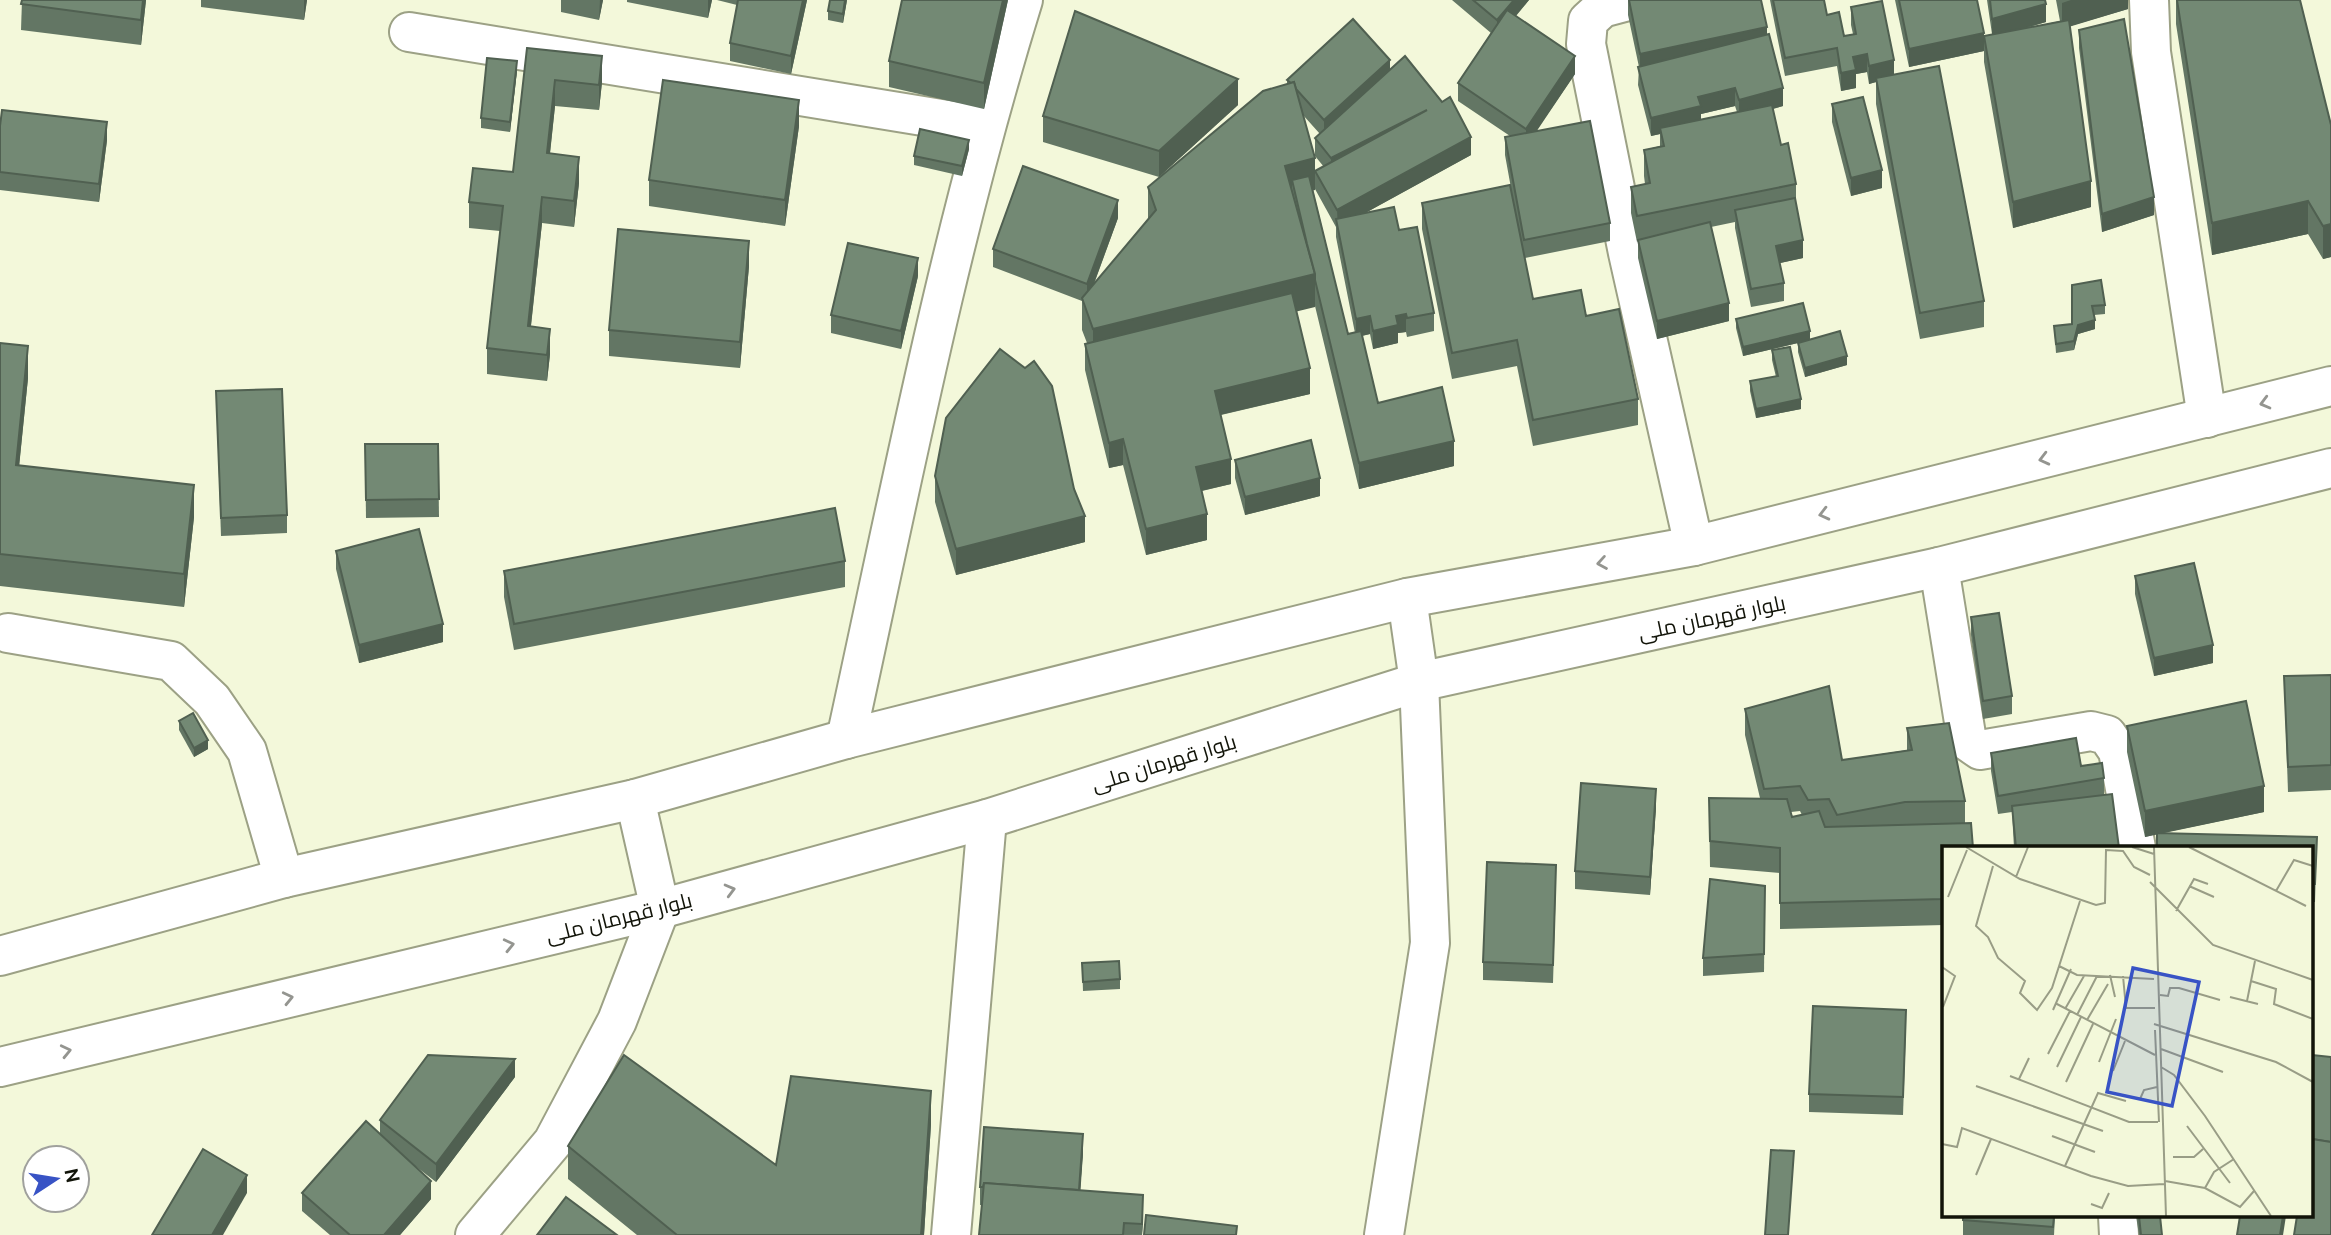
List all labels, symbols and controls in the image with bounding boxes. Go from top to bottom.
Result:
one-way arrow [2259,395,2271,409]
one-way arrow [2038,451,2050,465]
one-way arrow [1818,505,1830,520]
one-way arrow [1596,555,1607,570]
street label: بلوار قهرمان ملی [1636,590,1788,646]
street label: بلوار قهرمان ملی [1088,729,1240,797]
inset map [1942,846,2314,1218]
one-way arrow [723,884,735,898]
street label: بلوار قهرمان ملی [543,887,695,949]
one-way arrow [503,939,515,954]
one-way arrow [282,992,294,1006]
one-way arrow [60,1045,72,1059]
north arrow [21,1144,91,1214]
text: N [60,1166,85,1185]

